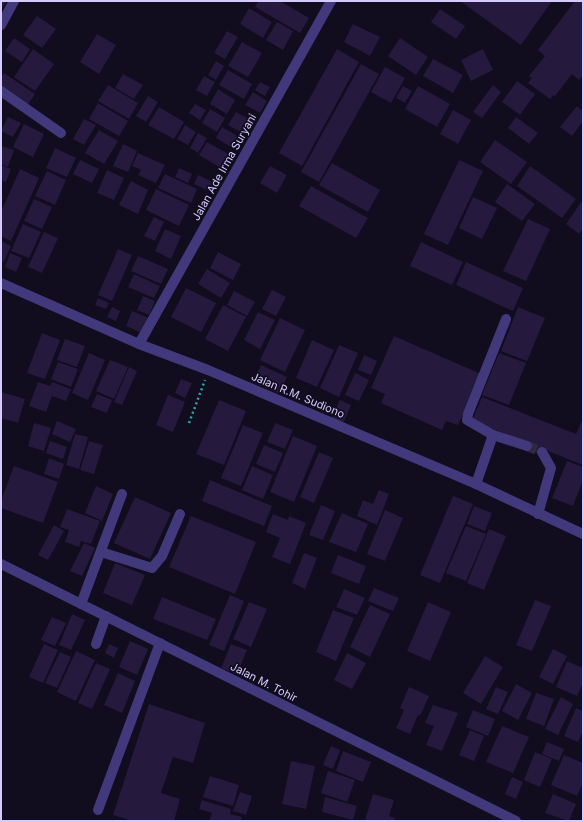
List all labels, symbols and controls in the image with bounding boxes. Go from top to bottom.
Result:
street label: Jalan Ade Irma Suryani [189,111,259,223]
street label: Jalan R.M. Sudiono [249,369,347,421]
street label: Jalan M. Tohir [228,659,300,705]

